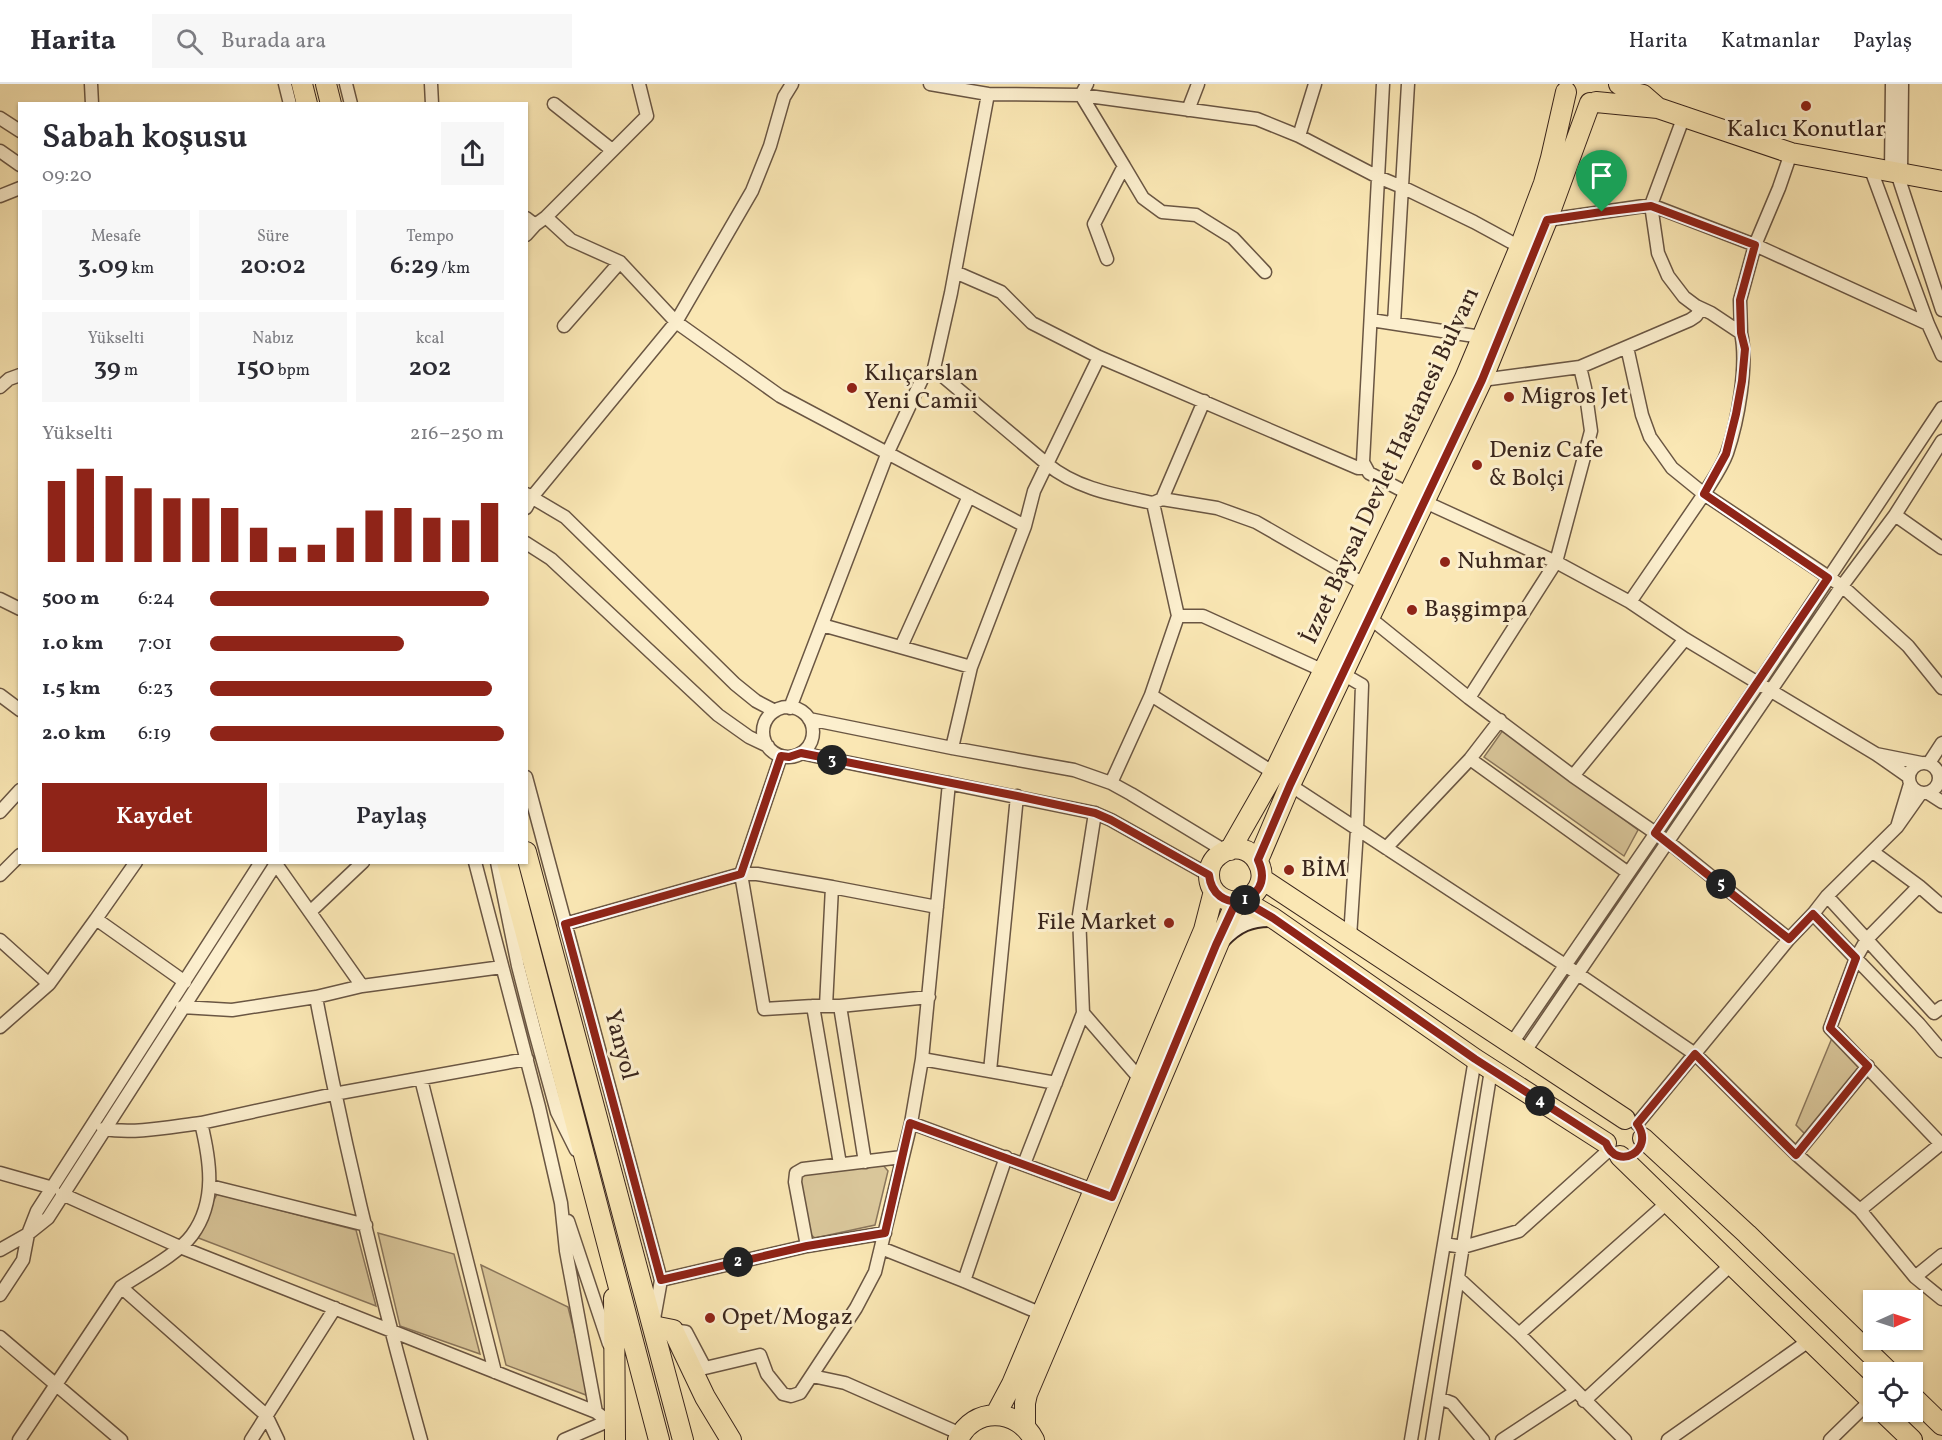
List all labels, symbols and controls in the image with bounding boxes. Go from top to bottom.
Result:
search box [152,14,572,68]
text: Harita [30,22,116,61]
icon: search [173,25,206,58]
text: Burada ara [221,26,326,57]
text: Harita [1629,27,1688,56]
text: Katmanlar [1721,27,1820,56]
text: Paylaş [1853,27,1912,56]
marker: Kalıcı Konutlar [1799,99,1813,113]
place label: Kalıcı Konutlar [1727,113,1885,147]
text: Sabah koşusu [42,116,248,162]
button: share [441,122,504,185]
pin [1576,150,1627,212]
icon: arrive [1585,159,1618,192]
text: 09:20 [42,162,92,190]
text: Mesafe [91,226,141,248]
text: Süre [257,226,289,248]
text: Tempo [406,226,454,248]
text: 3.09 [78,248,128,284]
text: 20:02 [240,248,306,284]
text: 6:29 [390,248,438,284]
text: km [128,258,154,280]
text: /km [438,258,470,280]
street label: İzzet Baysal Devlet Hastanesi Bulvarı [1293,282,1489,650]
text: Yükselti [88,328,144,350]
text: Nabız [252,328,294,350]
text: kcal [416,328,444,350]
text: 39 [94,350,121,386]
text: 150 [236,350,275,386]
text: 202 [408,350,452,386]
place label: Kılıçarslan Yeni Camii [864,357,978,419]
text: m [121,360,138,382]
text: bpm [275,360,310,382]
place label: Migros Jet [1521,380,1628,414]
marker: Kılıçarslan Yeni Camii [845,381,859,395]
marker: Migros Jet [1502,390,1516,404]
text: Yükselti [42,420,113,448]
text: 216–250 m [410,420,504,448]
place label: Deniz Cafe & Bolçi [1489,434,1603,496]
marker: Deniz Cafe & Bolçi [1470,458,1484,472]
place label: Nuhmar [1457,545,1546,579]
marker: Nuhmar [1438,555,1452,569]
text: 500 m [42,585,100,613]
text: 6:24 [138,585,175,613]
place label: Başgimpa [1424,593,1528,627]
marker: Başgimpa [1405,603,1419,617]
text: 1.0 km [42,630,104,658]
text: 7:01 [138,630,172,658]
text: 1.5 km [42,675,101,703]
text: 6:23 [138,675,173,703]
text: 2.0 km [42,720,106,748]
text: 6:19 [138,720,171,748]
pin: 3 [817,745,847,775]
text: 3 [828,749,836,771]
button: Kaydet [42,783,267,852]
button: Paylaş [279,783,504,852]
place label: BİM [1301,853,1347,887]
marker: BİM [1282,863,1296,877]
pin: 5 [1706,869,1736,899]
text: 5 [1717,873,1725,895]
pin: 1 [1230,885,1260,915]
text: 1 [1242,889,1248,911]
place label: File Market [1037,906,1157,940]
marker: File Market [1162,916,1176,930]
street label: Yanyol [594,1006,646,1084]
pin: 4 [1525,1086,1555,1116]
text: 4 [1535,1090,1545,1112]
pin: 2 [723,1247,753,1277]
text: 2 [734,1251,742,1273]
north arrow [1863,1290,1923,1350]
map controls [1863,1290,1923,1422]
place label: Opet/Mogaz [722,1301,853,1335]
marker: Opet/Mogaz [703,1311,717,1325]
button: locate [1863,1362,1923,1422]

